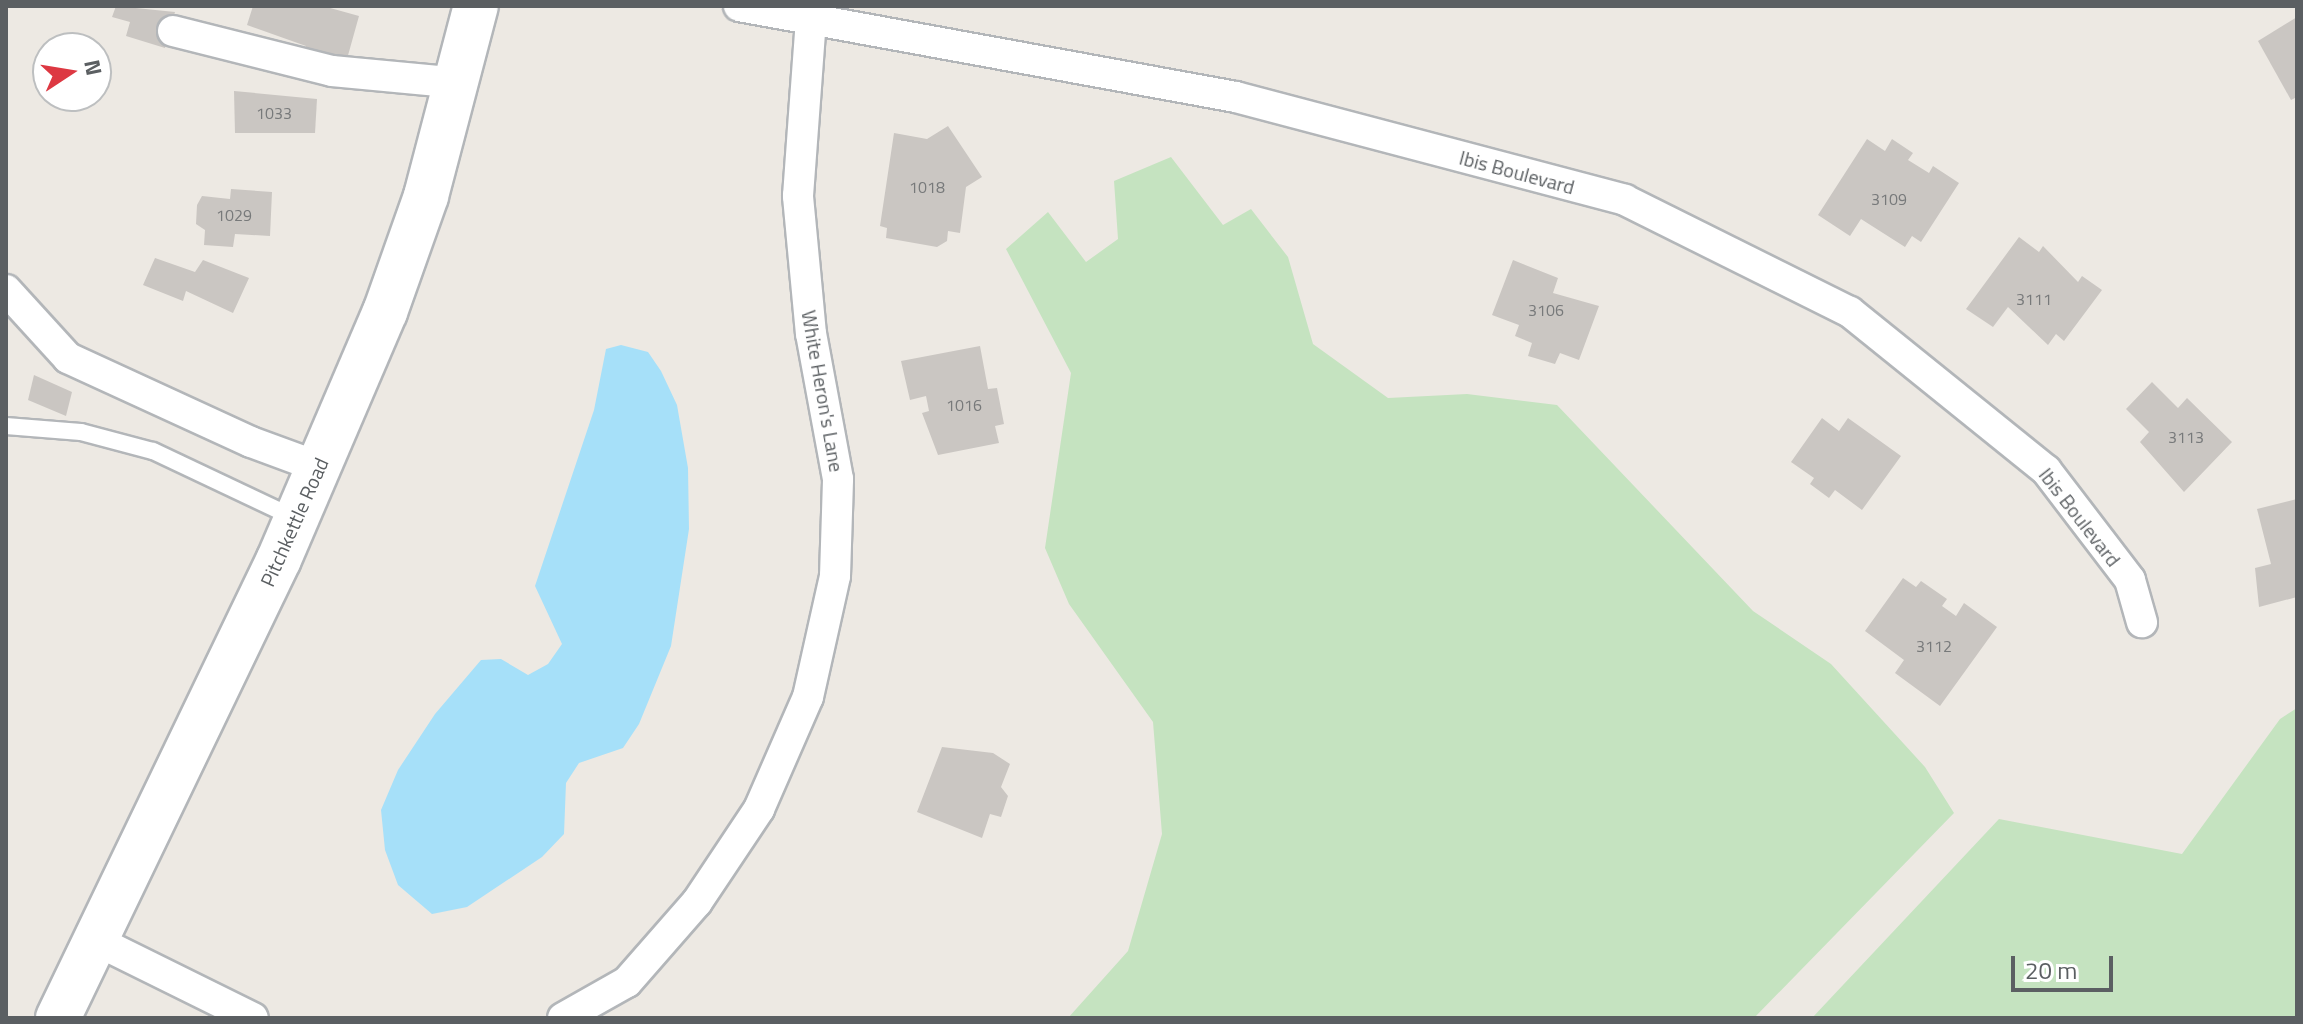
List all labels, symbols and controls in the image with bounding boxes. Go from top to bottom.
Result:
north arrow [32,32,112,112]
text: N [75,56,112,78]
house number: 1033 [256,103,292,123]
street label: Ibis Boulevard [1457,145,1577,199]
house number: 1018 [909,177,945,197]
house number: 3109 [1871,189,1907,209]
house number: 1029 [216,205,252,225]
house number: 3111 [2016,289,2052,309]
house number: 3106 [1528,300,1564,320]
street label: White Heron's Lane [797,308,849,474]
house number: 1016 [946,395,982,415]
house number: 3113 [2168,427,2204,447]
street label: Pitchkettle Road [255,454,333,590]
street label: Ibis Boulevard [2034,463,2126,571]
house number: 3112 [1916,636,1952,656]
scale bar [2015,940,2117,990]
text: 20 m [2025,952,2077,988]

